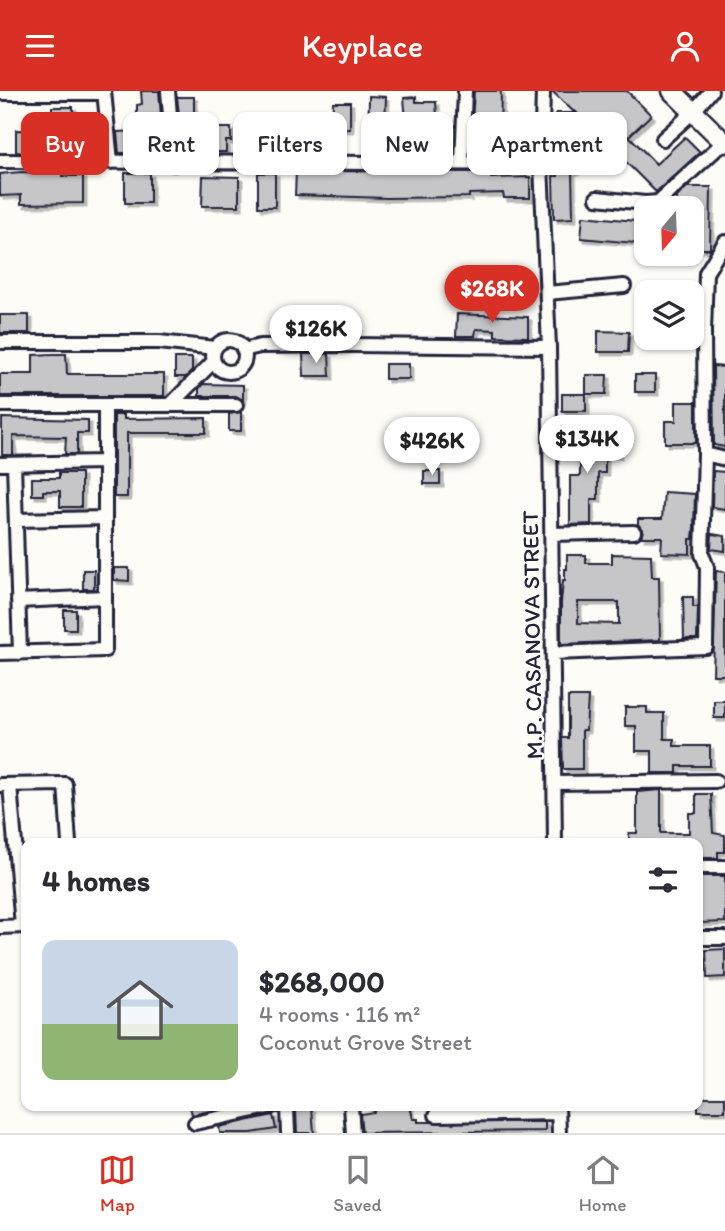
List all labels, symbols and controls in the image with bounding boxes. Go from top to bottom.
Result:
icon: menu [21,27,59,65]
text: Keyplace [302,27,423,65]
icon: person [666,27,704,65]
chip: Buy [21,112,109,175]
chip: Rent [123,112,219,175]
chip: Filters [233,112,347,175]
chip: New [361,112,453,175]
chip: Apartment [467,112,627,175]
north arrow [634,196,704,266]
map controls [634,196,704,350]
pin: $268K [443,265,541,325]
text: $268K [460,274,524,302]
button: layers [634,280,704,350]
pin: $126K [267,306,365,365]
text: $126K [285,314,347,342]
pin: $134K [538,415,636,475]
pin: $426K [383,417,481,477]
text: $134K [555,424,619,452]
text: $426K [400,426,464,454]
street label: M.P. CASANOVA STREET [516,510,548,760]
icon: filters [644,861,682,899]
text: 4 homes [42,862,150,899]
text: $268,000 [259,963,385,1000]
icon: home [98,968,182,1052]
text: 4 rooms · 116 m² [259,1000,421,1028]
text: Coconut Grove Street [259,1028,472,1056]
tab: Map [98,1151,136,1216]
tab: Saved [333,1151,382,1216]
tab: Home [579,1151,627,1216]

